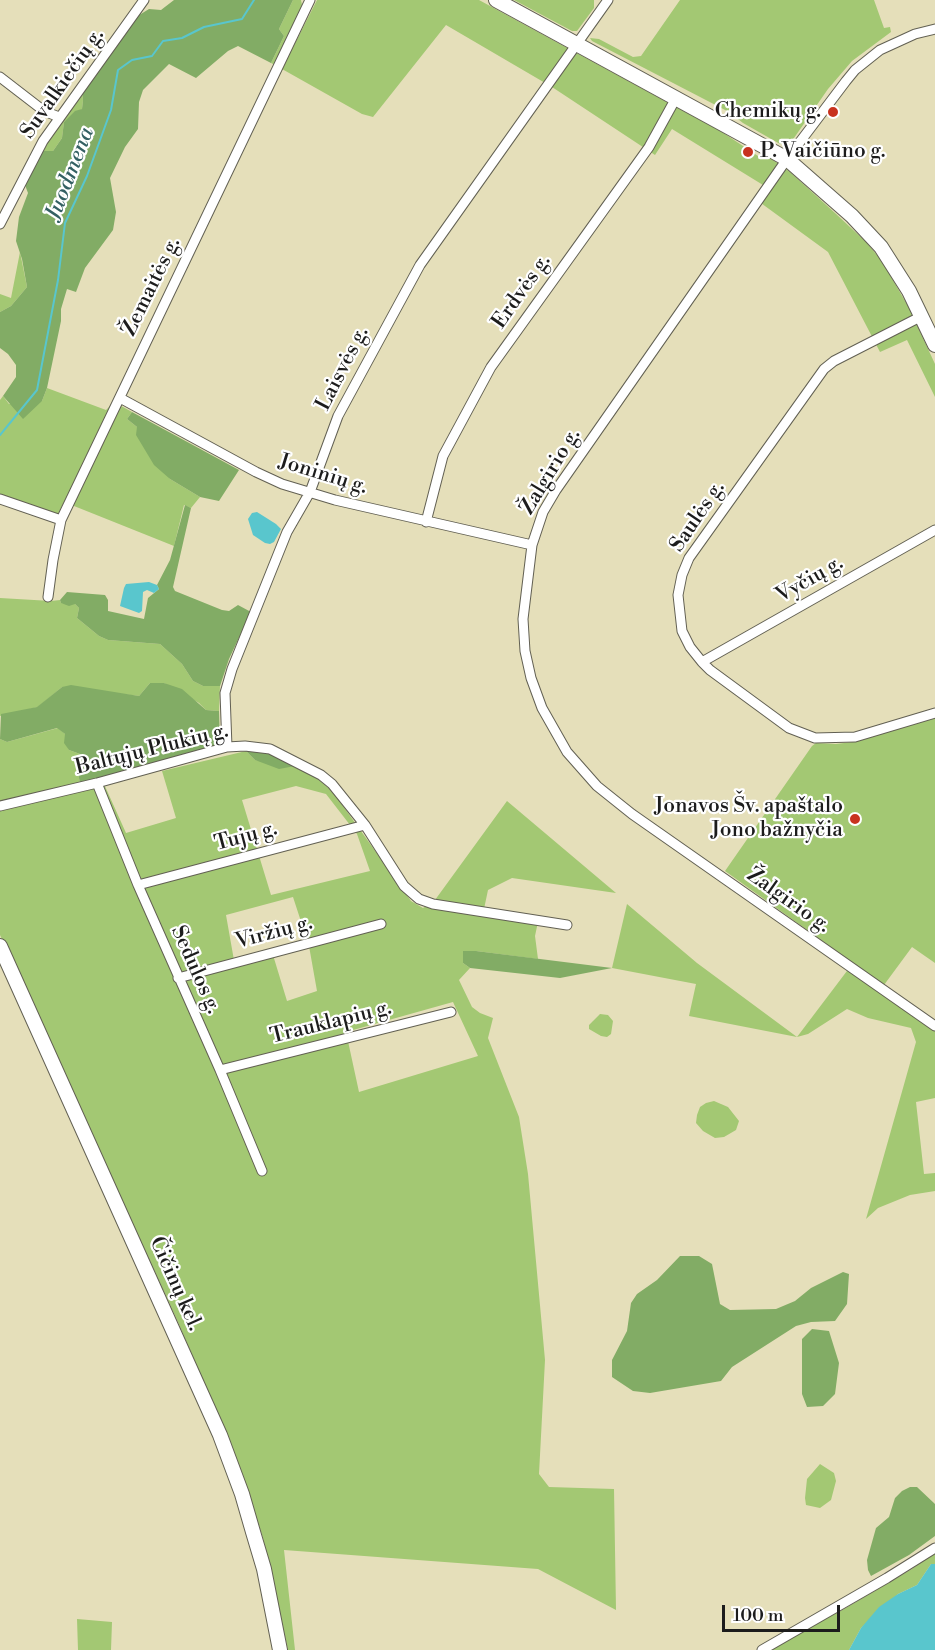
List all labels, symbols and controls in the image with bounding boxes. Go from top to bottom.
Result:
street label: Suvalkiečių g. [16,24,110,144]
place label: Chemikų g. [715,99,821,125]
marker: Chemikų g. [826,105,840,119]
water label: Juodmena [41,124,101,224]
place label: P. Vaičiūno g. [760,139,886,165]
marker: P. Vaičiūno g. [741,145,755,159]
street label: Žemaitės g. [117,234,187,340]
street label: Erdvės g. [487,250,557,334]
street label: Laisvės g. [311,323,375,415]
street label: Žalgirio g. [515,424,587,520]
street label: Joninių g. [276,450,370,500]
street label: Saulės g. [665,477,731,557]
street label: Vyčių g. [772,551,848,609]
street label: Baltųjų Plukių g. [73,719,231,781]
place label: Jonavos Šv. apaštalo Jono bažnyčia [654,794,843,844]
marker: Jonavos Šv. apaštalo Jono bažnyčia [848,812,862,826]
street label: Tujų g. [212,817,280,857]
street label: Žalgirio g. [741,863,835,939]
street label: Viržių g. [233,911,315,955]
street label: Sedulos g. [164,922,226,1018]
street label: Trauklapių g. [268,996,394,1050]
street label: Čičinų kel. [143,1233,207,1335]
scale bar [725,1593,844,1631]
text: 100 m [733,1604,784,1627]

